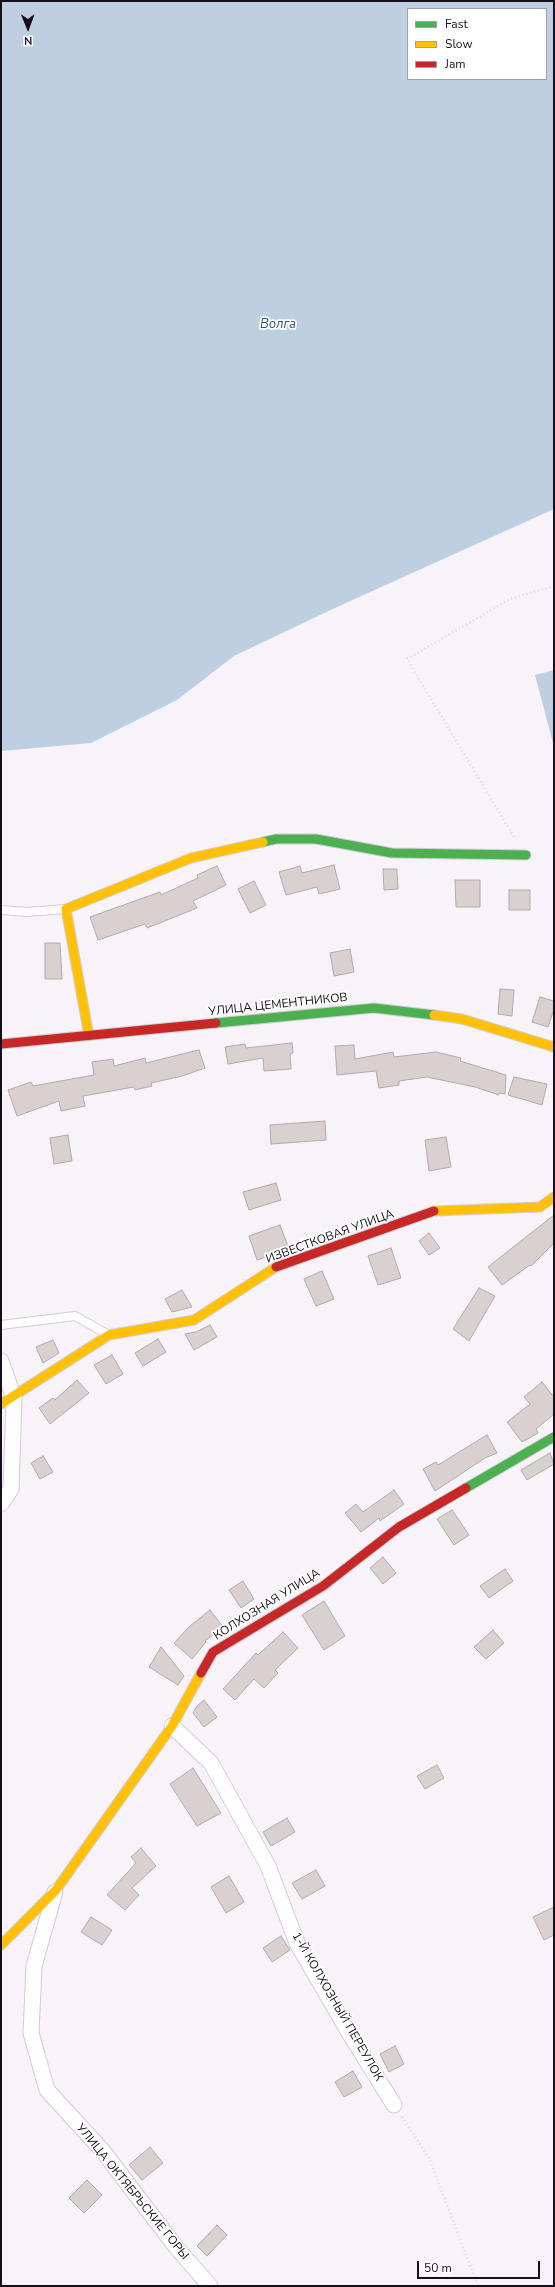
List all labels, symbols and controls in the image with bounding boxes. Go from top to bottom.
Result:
north arrow [8,8,48,48]
legend [407,8,547,80]
text: Fast [445,16,468,32]
text: N [24,33,32,48]
text: Slow [445,36,473,52]
text: Jam [445,56,466,72]
water label: Волга [260,317,296,333]
street label: УЛИЦА ЦЕМЕНТНИКОВ [208,991,348,1019]
street label: ИЗВЕСТКОВАЯ УЛИЦА [264,1207,396,1267]
street label: КОЛХОЗНАЯ УЛИЦА [211,1566,323,1644]
street label: 1-Й КОЛХОЗНЫЙ ПЕРЕУЛОК [288,1930,386,2084]
street label: УЛИЦА ОКТЯБРЬСКИЕ ГОРЫ [73,2121,191,2263]
scale bar [419,2253,542,2279]
text: 50 m [424,2260,452,2276]

